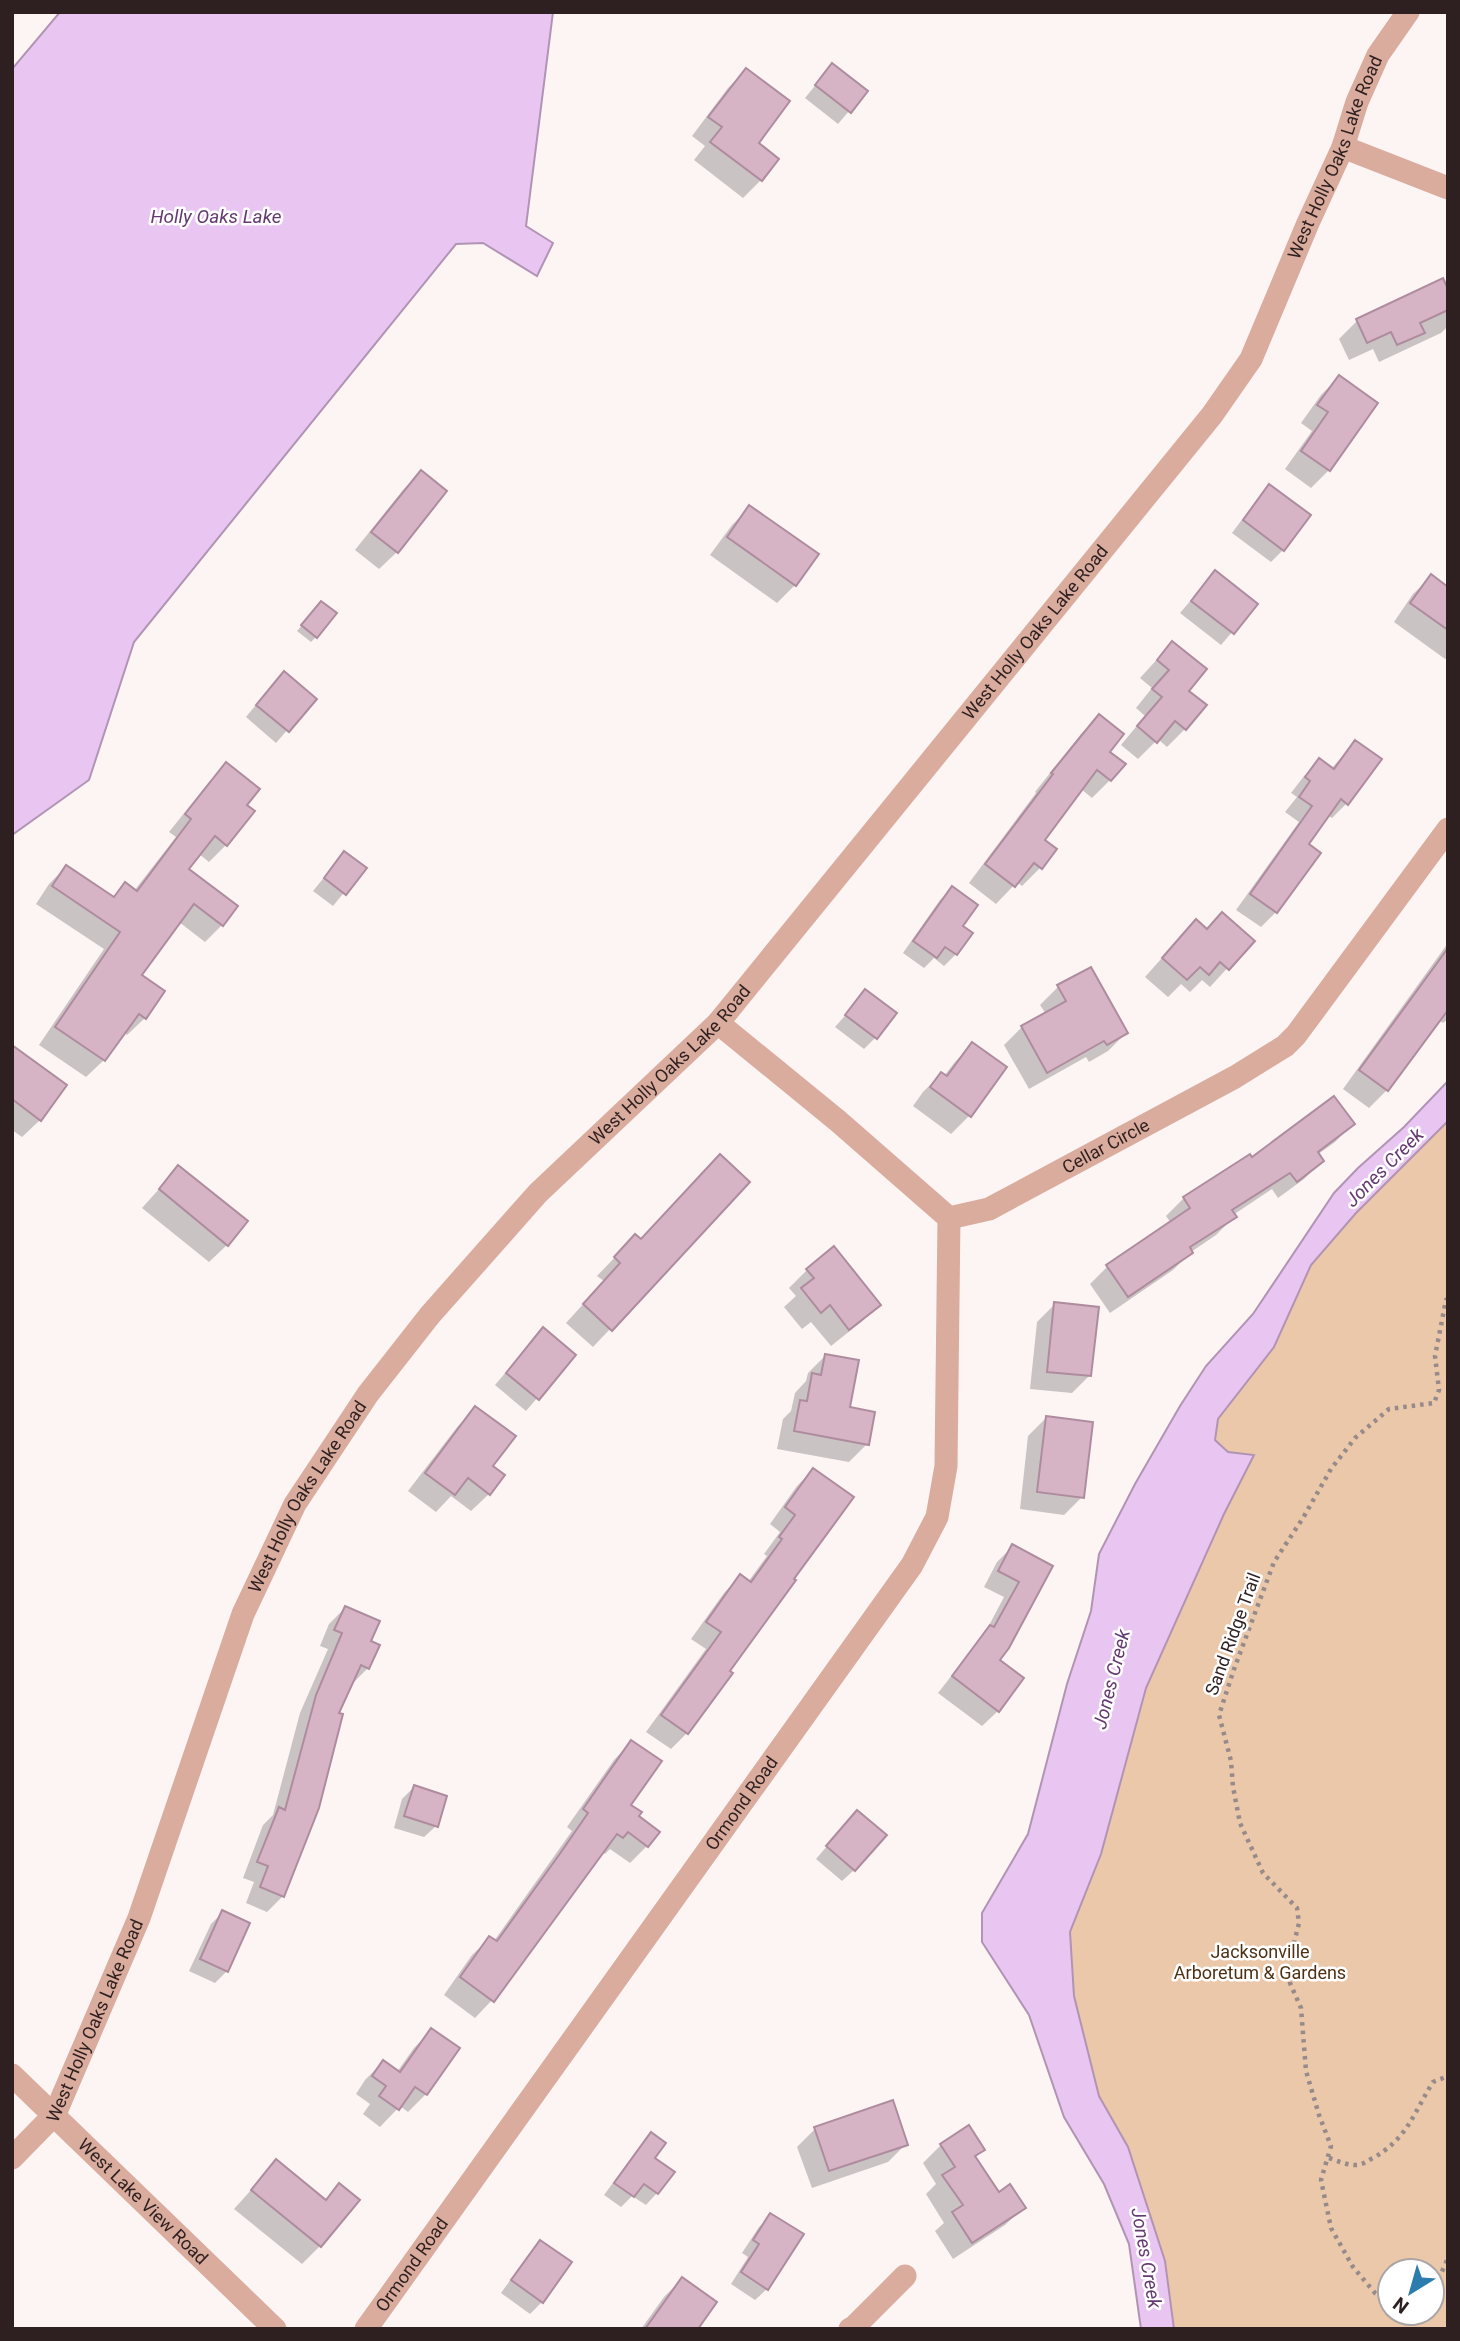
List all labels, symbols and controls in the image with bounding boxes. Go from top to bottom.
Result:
street label: West Holly Oaks Lake Road [1283,52,1386,262]
water label: Holly Oaks Lake [150,205,282,228]
street label: West Holly Oaks Lake Road [958,541,1112,724]
street label: West Holly Oaks Lake Road [585,981,755,1149]
street label: Cellar Circle [1058,1114,1153,1178]
water label: Jones Creek [1340,1123,1429,1211]
street label: West Holly Oaks Lake Road [244,1397,371,1596]
street label: Sand Ridge Trail [1201,1570,1264,1698]
water label: Jones Creek [1088,1626,1135,1731]
street label: Ormond Road [701,1752,782,1854]
street label: West Holly Oaks Lake Road [42,1916,147,2125]
park label: Jacksonville Arboretum & Gardens [1174,1941,1346,1983]
street label: West Lake View Road [74,2134,212,2268]
water label: Jones Creek [1126,2206,1167,2311]
street label: Ormond Road [371,2213,452,2315]
north arrow [1376,2257,1446,2327]
text: N [1389,2292,1413,2318]

